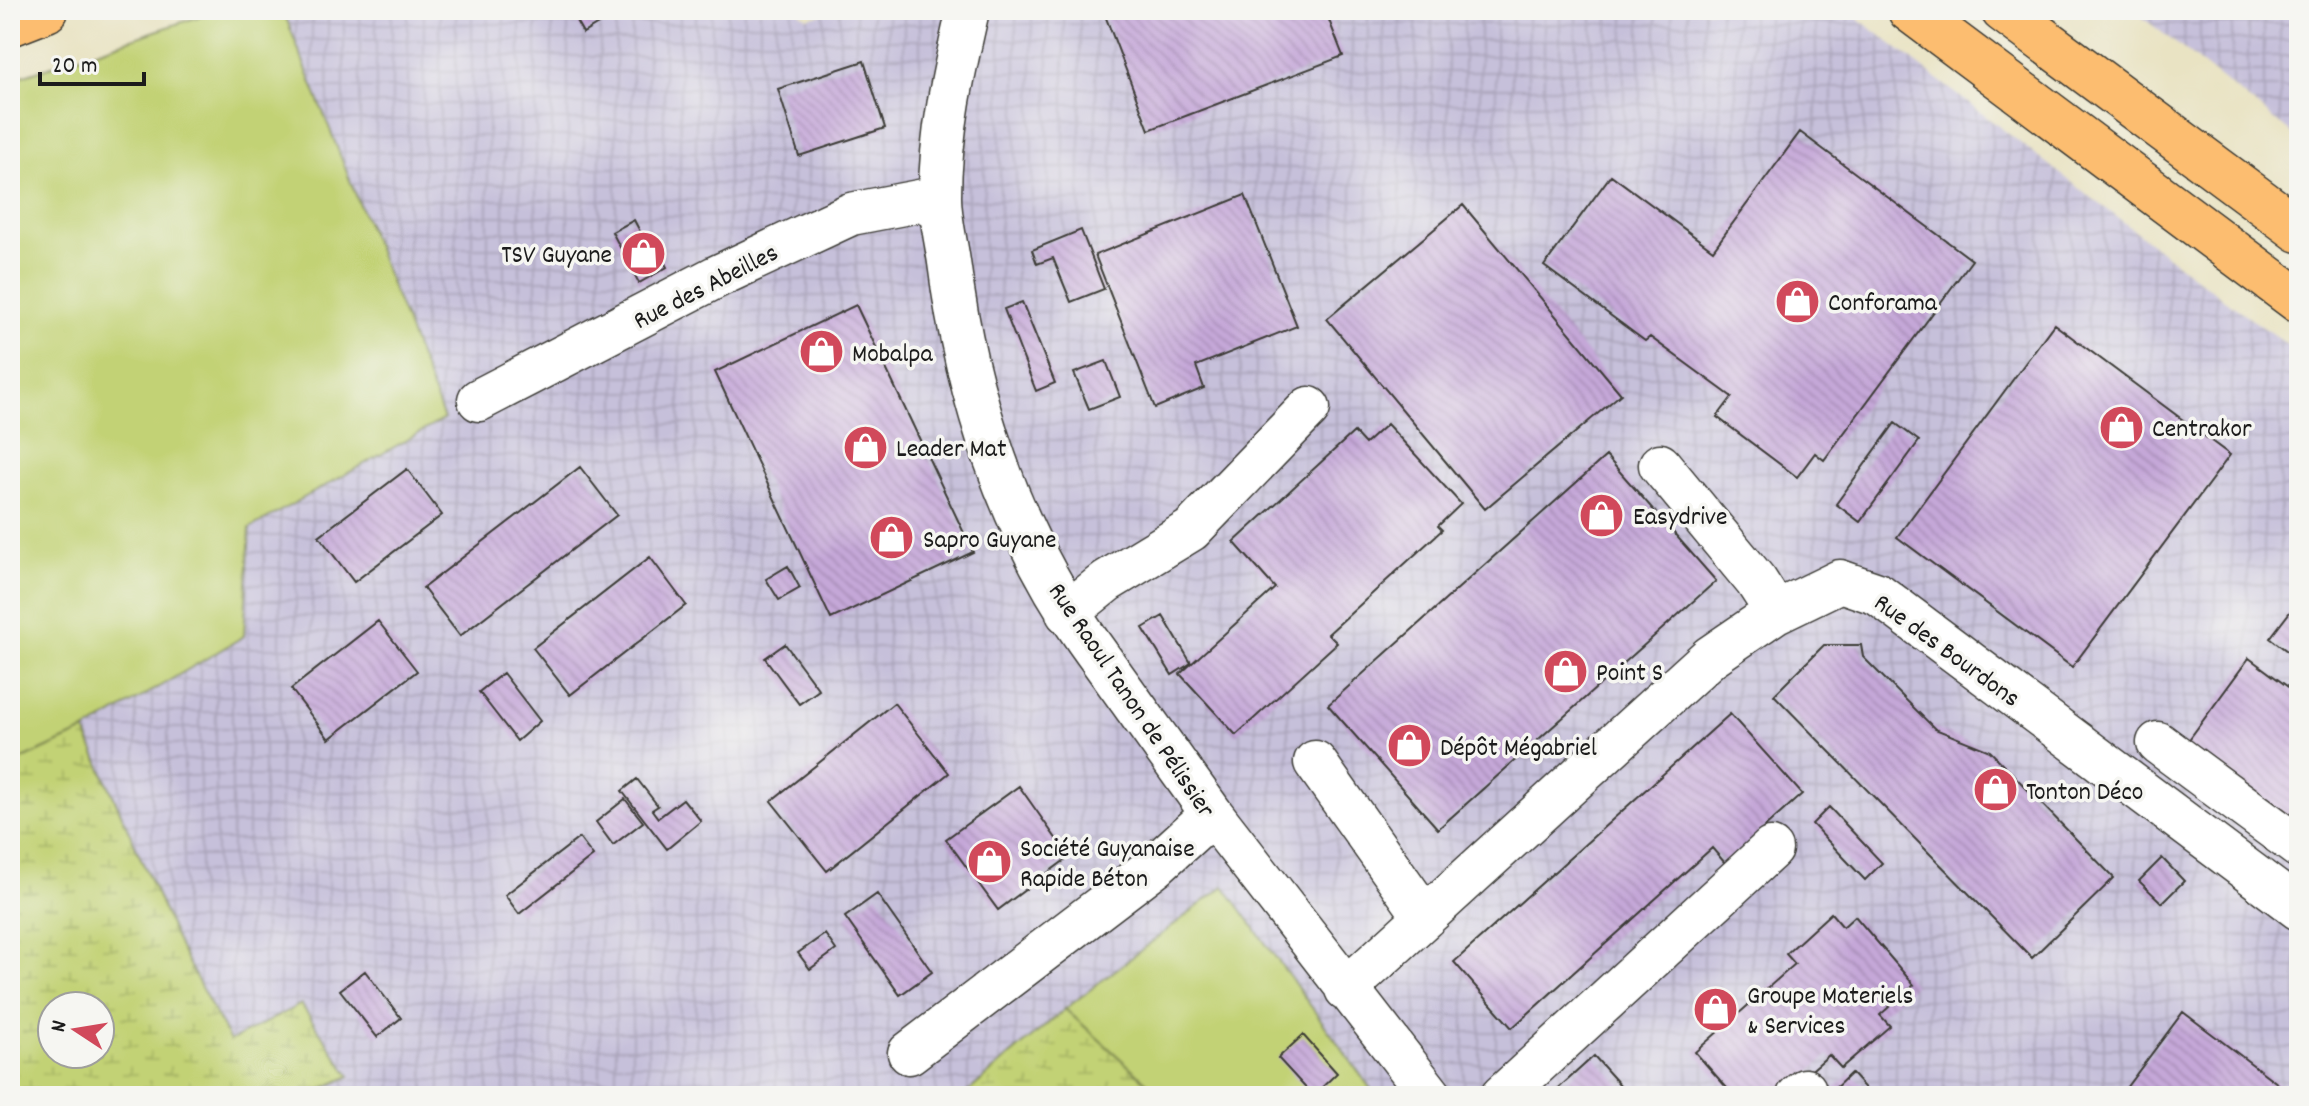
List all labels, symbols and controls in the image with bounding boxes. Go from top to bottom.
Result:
scale bar [40,36,144,86]
text: 20 m [52,50,98,84]
shop icon: TSV Guyane [619,229,667,277]
street label: Rue des Abeilles [628,236,785,341]
place label: TSV Guyane [501,238,612,275]
shop icon: Conforama [1773,277,1821,325]
place label: Conforama [1828,286,1938,323]
shop icon: Mobalpa [797,328,845,376]
place label: Mobalpa [852,337,933,374]
shop icon: Centrakor [2097,403,2145,451]
place label: Centrakor [2152,412,2252,449]
shop icon: Leader Mat [841,423,889,471]
place label: Leader Mat [896,432,1007,469]
shop icon: Easydrive [1578,491,1626,539]
place label: Easydrive [1633,500,1727,537]
shop icon: Sapro Guyane [868,514,916,562]
place label: Sapro Guyane [923,523,1056,560]
street label: Rue Raoul Tanon de Pélissier [1037,576,1223,826]
street label: Rue des Bourdons [1865,586,2027,718]
shop icon: Point S [1541,647,1589,695]
place label: Point S [1596,656,1663,693]
shop icon: Dépôt Mégabriel [1385,722,1433,770]
place label: Dépôt Mégabriel [1440,731,1597,768]
shop icon: Tonton Déco [1971,766,2019,814]
place label: Tonton Déco [2026,775,2143,812]
place label: Société Guyanaise Rapide Béton [1020,832,1195,899]
shop icon: Société Guyanaise Rapide Béton [965,838,1013,886]
place label: Groupe Materiels & Services [1747,979,1913,1046]
shop icon: Groupe Materiels & Services [1692,985,1740,1033]
north arrow [36,990,116,1070]
text: N [44,1018,76,1035]

